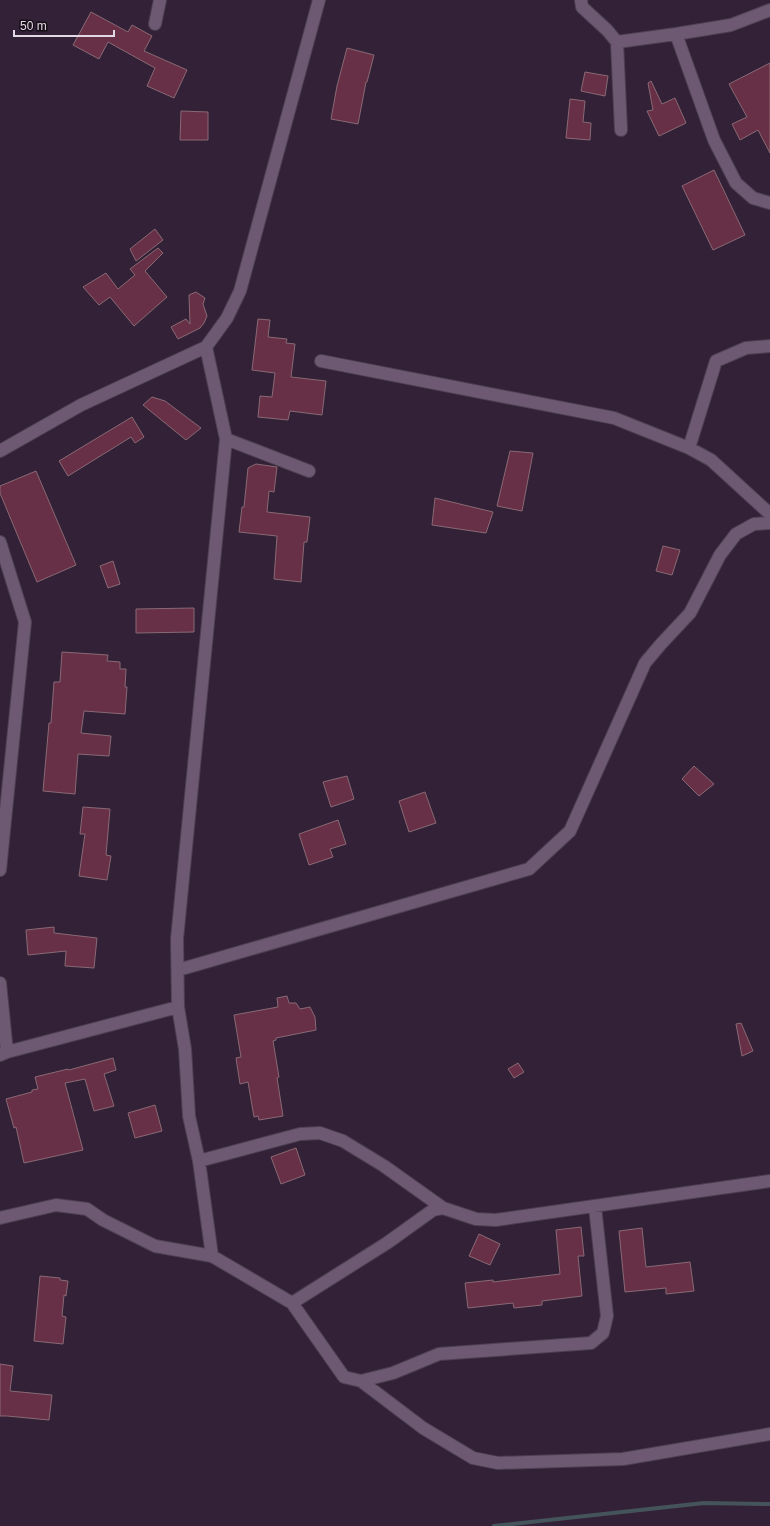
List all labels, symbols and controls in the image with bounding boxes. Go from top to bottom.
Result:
scale bar [14,12,114,38]
text: 50 m [20,19,47,33]

